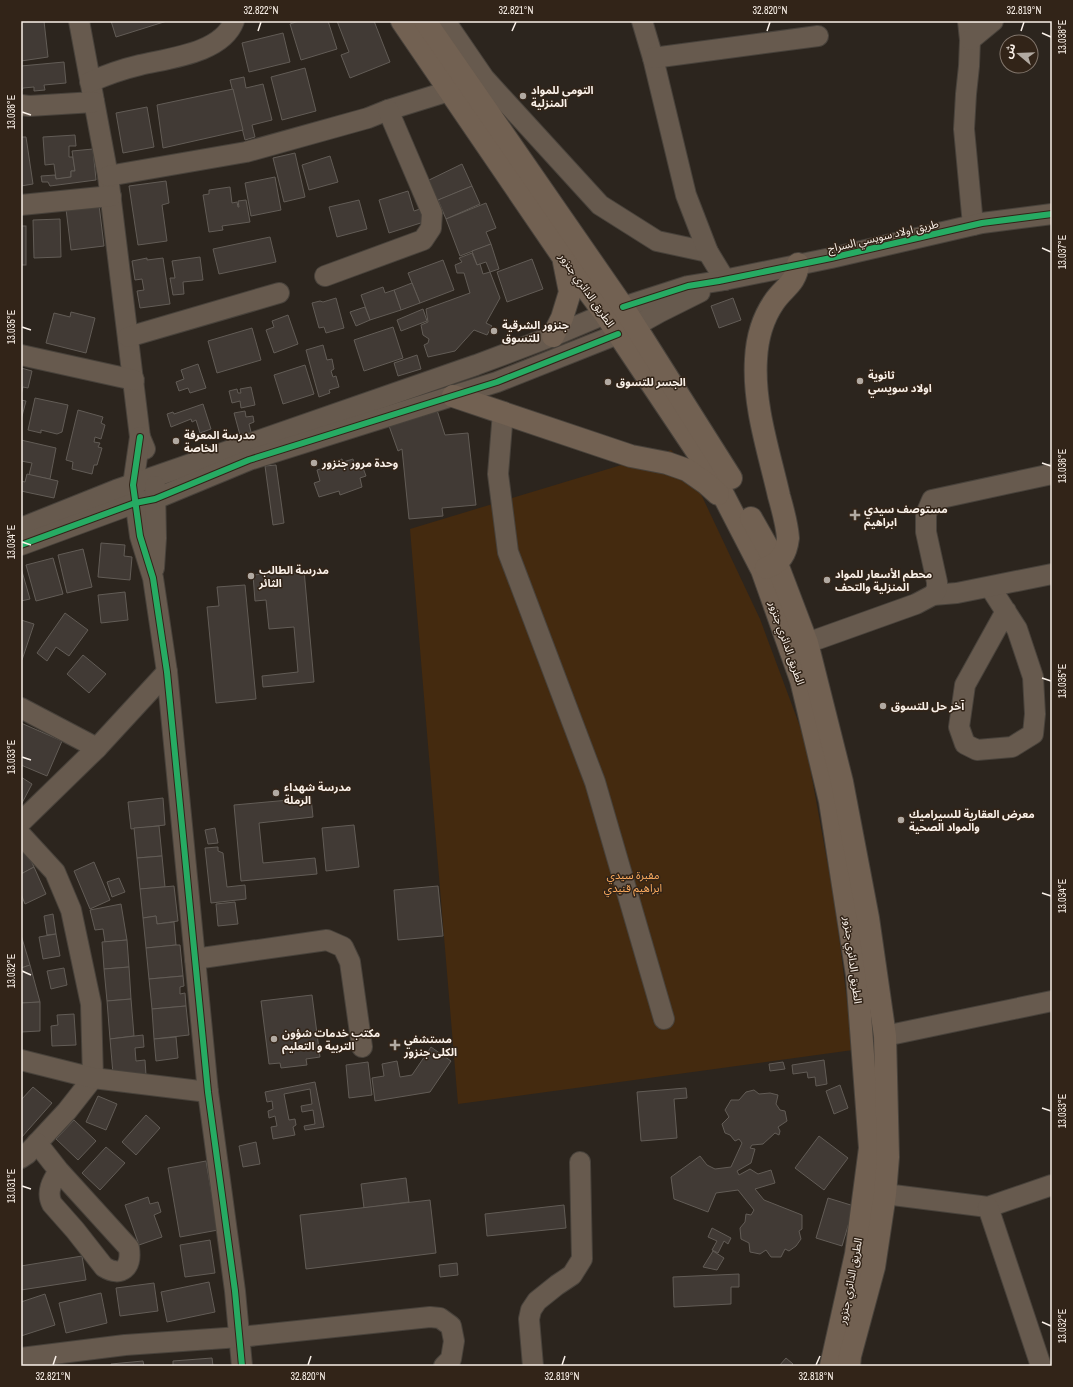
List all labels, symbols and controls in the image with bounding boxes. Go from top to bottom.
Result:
text: 32.822°N [244,4,279,17]
text: 32.821°N [499,4,534,17]
text: 32.820°N [753,4,788,17]
text: 32.819°N [1007,4,1042,17]
text: 13.038°E [1056,20,1069,54]
north arrow [999,34,1039,74]
text: ش [1000,41,1019,60]
place label: التومي للمواد المنزلية [531,83,594,110]
marker: التومي للمواد المنزلية [518,91,528,101]
text: 13.036°E [5,95,18,129]
street label: طريق اولاد سويسي السراج [826,216,940,258]
text: 13.037°E [1056,235,1069,269]
street label: الطريق الدائري جنزور [553,249,618,331]
text: 13.035°E [5,310,18,344]
place label: جنزور الشرقية للتسوق [502,318,569,345]
marker: جنزور الشرقية للتسوق [489,326,499,336]
place label: ثانوية اولاد سويسي [868,368,932,398]
place label: الجسر للتسوق [616,375,686,389]
marker: ثانوية اولاد سويسي [855,376,865,386]
marker: الجسر للتسوق [603,377,613,387]
place label: مدرسة المعرفة الخاصة [184,428,255,455]
marker: مدرسة المعرفة الخاصة [171,436,181,446]
text: 13.036°E [1056,449,1069,483]
place label: وحدة مرور جنزور [321,456,398,470]
marker: وحدة مرور جنزور [309,458,319,468]
place label: مستوصف سيدي ابراهيم [864,502,948,531]
marker: مستوصف سيدي ابراهيم [849,509,861,521]
text: 13.034°E [5,525,18,559]
place label: مدرسة الطالب الثائر [258,563,329,590]
place label: محطم الأسعار للمواد المنزلية والتحف [835,567,932,594]
marker: مدرسة الطالب الثائر [246,571,256,581]
marker: محطم الأسعار للمواد المنزلية والتحف [822,575,832,585]
street label: الطريق الدائري جنزور [763,598,808,688]
text: 13.035°E [1056,664,1069,698]
place label: آخر حل للتسوق [891,699,965,713]
marker: آخر حل للتسوق [878,701,888,711]
text: 13.033°E [5,740,18,774]
place label: مدرسة شهداء الرملة [284,780,351,807]
marker: مدرسة شهداء الرملة [271,788,281,798]
place label: معرض العقارية للسيراميك والمواد الصحية [909,807,1035,834]
marker: معرض العقارية للسيراميك والمواد الصحية [896,815,906,825]
park label: مقبرة سيدي ابراهيم قنيدي [604,868,662,898]
text: 13.034°E [1056,879,1069,913]
street label: الطريق الدائري جنزور [838,915,865,1005]
text: 13.032°E [5,954,18,988]
place label: مكتب خدمات شؤون التربية و التعليم [282,1026,380,1055]
place label: مستشفي الكلى جنزور [403,1032,457,1059]
marker: مكتب خدمات شؤون التربية و التعليم [269,1034,279,1044]
marker: مستشفي الكلى جنزور [389,1039,401,1051]
text: 13.033°E [1056,1094,1069,1128]
text: 13.031°E [5,1169,18,1203]
street label: الطريق الدائري جنزور [835,1237,868,1327]
text: 13.032°E [1056,1309,1069,1343]
text: 32.821°N [36,1370,71,1383]
text: 32.820°N [291,1370,326,1383]
text: 32.819°N [545,1370,580,1383]
text: 32.818°N [799,1370,834,1383]

